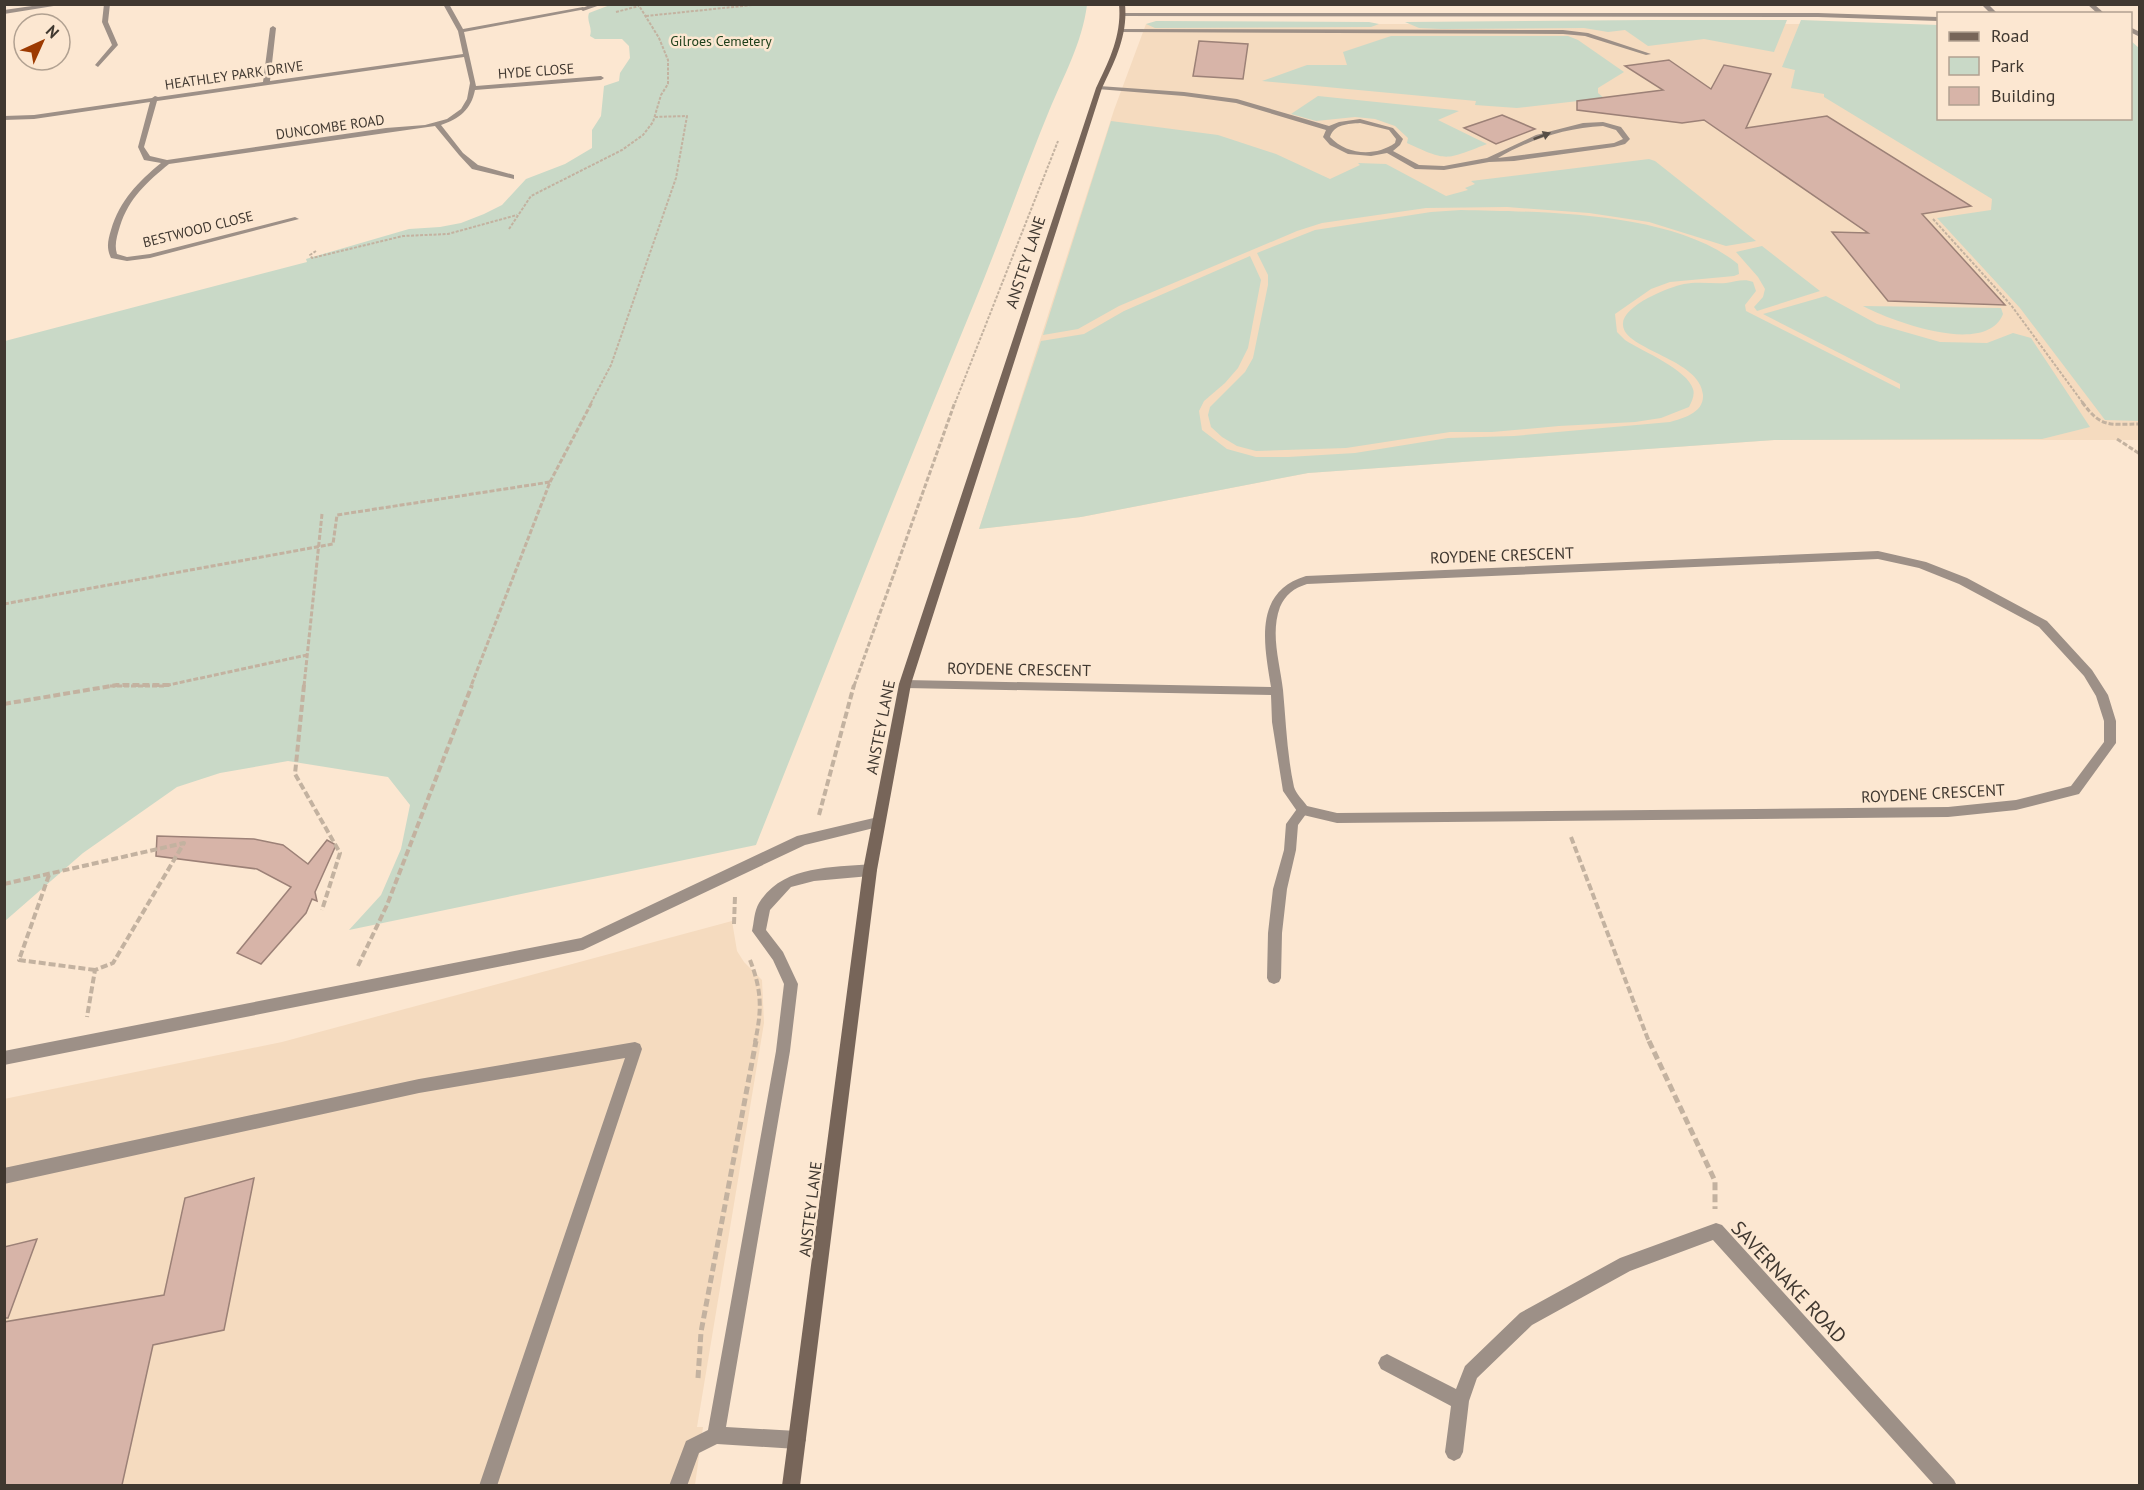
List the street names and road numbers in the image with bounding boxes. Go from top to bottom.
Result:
street label: HEATHLEY PARK DRIVE [164,56,304,94]
street label: HYDE CLOSE [497,59,575,83]
street label: DUNCOMBE ROAD [274,110,386,144]
street label: BESTWOOD CLOSE [141,207,255,251]
street label: ANSTEY LANE [1001,213,1049,311]
street label: ROYDENE CRESCENT [1430,542,1574,568]
street label: ROYDENE CRESCENT [947,658,1091,680]
street label: ANSTEY LANE [861,678,899,776]
street label: ROYDENE CRESCENT [1861,779,2005,807]
street label: ANSTEY LANE [794,1160,826,1258]
street label: SAVERNAKE ROAD [1726,1215,1852,1349]

